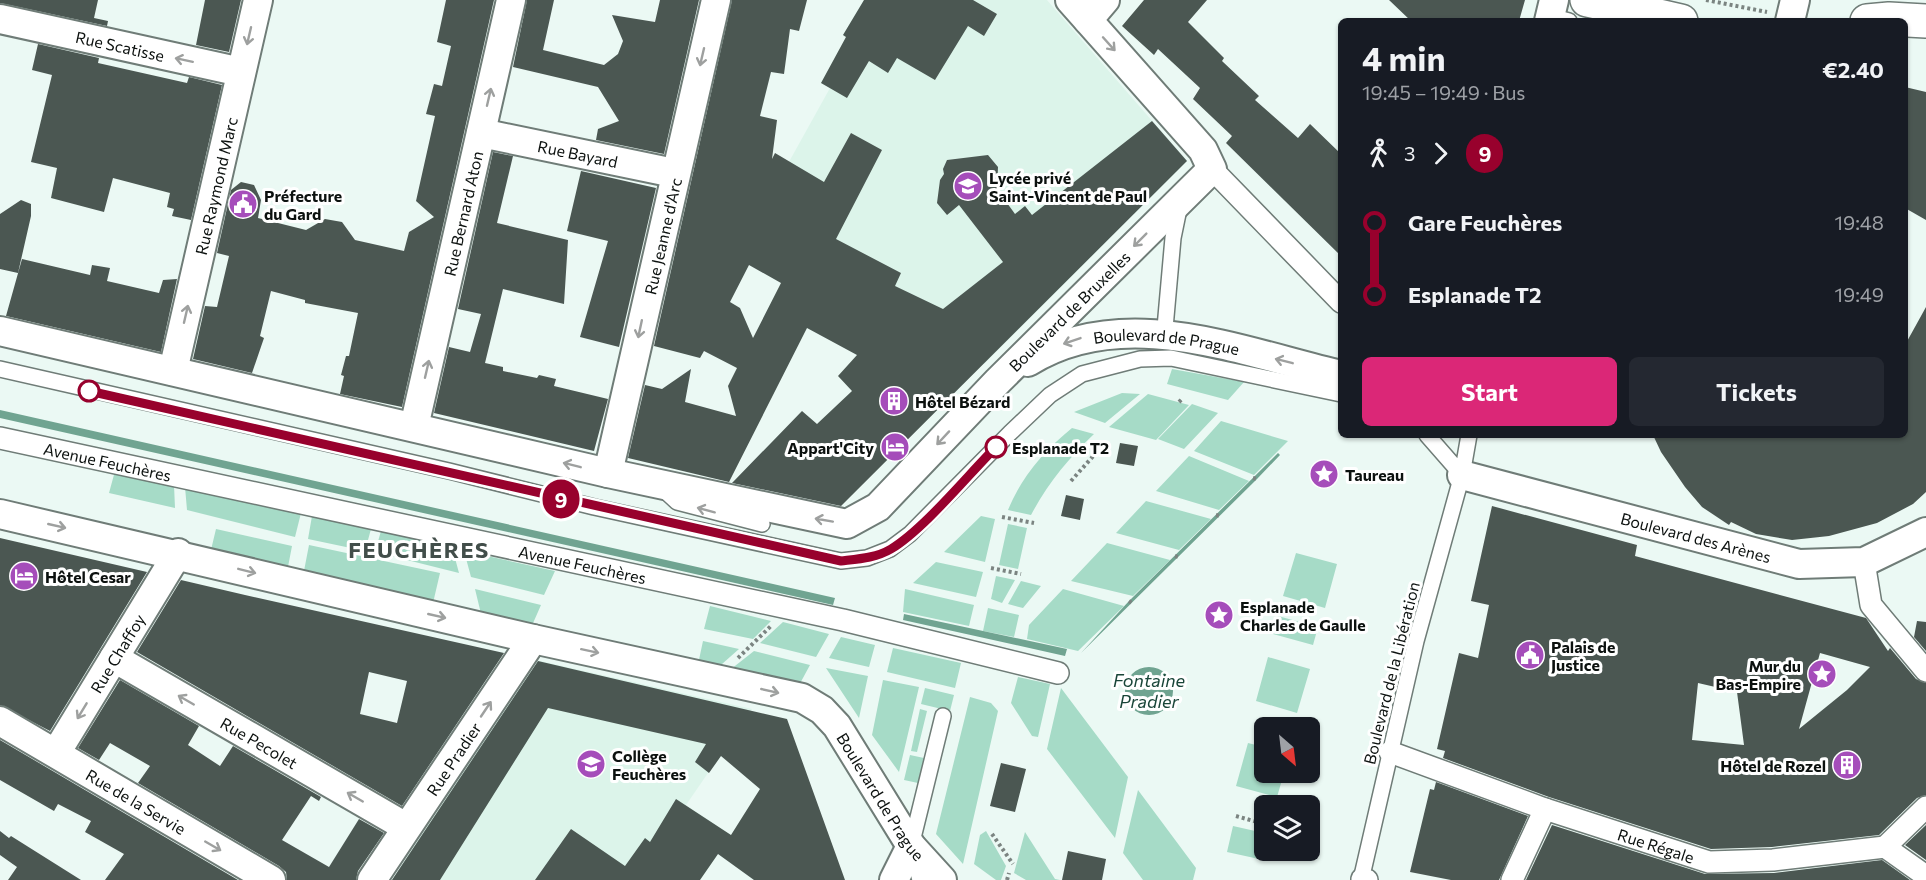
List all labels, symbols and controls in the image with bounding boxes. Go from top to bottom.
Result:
street label: Rue Scatisse [74,26,166,64]
one-way arrow [243,26,255,45]
one-way arrow [1102,36,1116,51]
text: 4 min [1362,37,1446,78]
one-way arrow [696,47,707,66]
one-way arrow [175,53,194,65]
text: €2.40 [1822,56,1884,83]
text: 19:45 – 19:49 · Bus [1362,80,1525,104]
one-way arrow [483,88,495,107]
street label: Rue Raymond Marc [190,115,240,257]
street label: Rue Bayard [536,136,620,171]
icon: walk [1362,137,1395,170]
icon: forward [1424,137,1457,170]
text: 3 [1404,141,1415,165]
text: 9 [1478,141,1491,166]
street label: Rue Bernard Aton [439,149,486,278]
place label: Lycée privé Saint-Vincent de Paul [989,168,1147,205]
school or university icon: Lycée privé Saint-Vincent de Paul [952,170,984,202]
street label: Rue Jeanne d'Arc [640,176,685,296]
place label: Préfecture du Gard [264,186,342,223]
public building icon: Préfecture du Gard [227,188,259,220]
text: Gare Feuchères [1408,209,1562,236]
text: 19:48 [1834,210,1884,234]
one-way arrow [1133,232,1148,247]
street label: Boulevard de Bruxelles [1004,247,1134,375]
text: Esplanade T2 [1408,281,1542,308]
text: 19:49 [1834,282,1884,306]
one-way arrow [181,305,192,325]
one-way arrow [634,319,645,338]
street label: Boulevard de Prague [1092,324,1241,358]
one-way arrow [1063,337,1082,348]
one-way arrow [1275,355,1294,367]
button: Start [1362,357,1617,426]
button: Tickets [1629,357,1884,426]
one-way arrow [422,360,433,380]
unlabelled marker [78,380,100,402]
building icon: Hôtel Bézard [878,385,910,417]
place label: Hôtel Bézard [915,392,1010,411]
one-way arrow [936,430,950,445]
hotel icon: Appart'City [879,431,911,463]
marker: Esplanade T2 [985,436,1007,458]
street label: Avenue Feuchères [42,438,173,484]
place label: Appart'City [787,438,874,457]
place label: Esplanade T2 [1012,438,1109,457]
one-way arrow [563,458,582,470]
place icon: Taureau [1308,458,1340,490]
place label: Taureau [1345,465,1404,484]
line badge: 9 [542,480,580,518]
text: 9 [555,487,567,512]
one-way arrow [697,504,716,515]
street label: Boulevard des Arènes [1619,508,1773,566]
one-way arrow [815,514,834,525]
one-way arrow [47,521,66,533]
district label: FEUCHÈRES [348,536,490,563]
street label: Avenue Feuchères [517,541,648,587]
hotel icon: Hôtel Cesar [8,560,40,592]
one-way arrow [237,565,256,577]
place label: Hôtel Cesar [45,567,131,586]
street label: Boulevard de la Libération [1359,580,1423,766]
place label: Esplanade Charles de Gaulle [1240,597,1366,634]
place icon: Esplanade Charles de Gaulle [1203,599,1235,631]
street label: Rue Chaffoy [86,610,148,696]
one-way arrow [427,611,446,623]
place label: Palais de Justice [1551,637,1615,674]
public building icon: Palais de Justice [1514,639,1546,671]
one-way arrow [580,646,600,657]
place label: Mur du Bas-Empire [1715,656,1801,693]
place icon: Mur du Bas-Empire [1806,658,1838,690]
water label: Fontaine Pradier [1113,669,1186,712]
one-way arrow [760,685,779,697]
one-way arrow [178,694,195,706]
one-way arrow [480,701,492,718]
one-way arrow [75,702,87,719]
street label: Rue Pecolet [218,712,302,772]
north arrow [1254,717,1320,783]
map controls [1254,717,1320,861]
street label: Rue Pradier [422,718,485,799]
street label: Boulevard de Prague [834,729,929,864]
place label: Collège Feuchères [612,746,686,783]
school or university icon: Collège Feuchères [575,748,607,780]
building icon: Hôtel de Rozel [1831,749,1863,781]
place label: Hôtel de Rozel [1720,756,1826,775]
street label: Rue de la Servie [83,764,190,838]
one-way arrow [347,791,364,803]
button: layers [1254,795,1320,861]
street label: Rue Régale [1616,824,1697,866]
one-way arrow [204,841,221,853]

